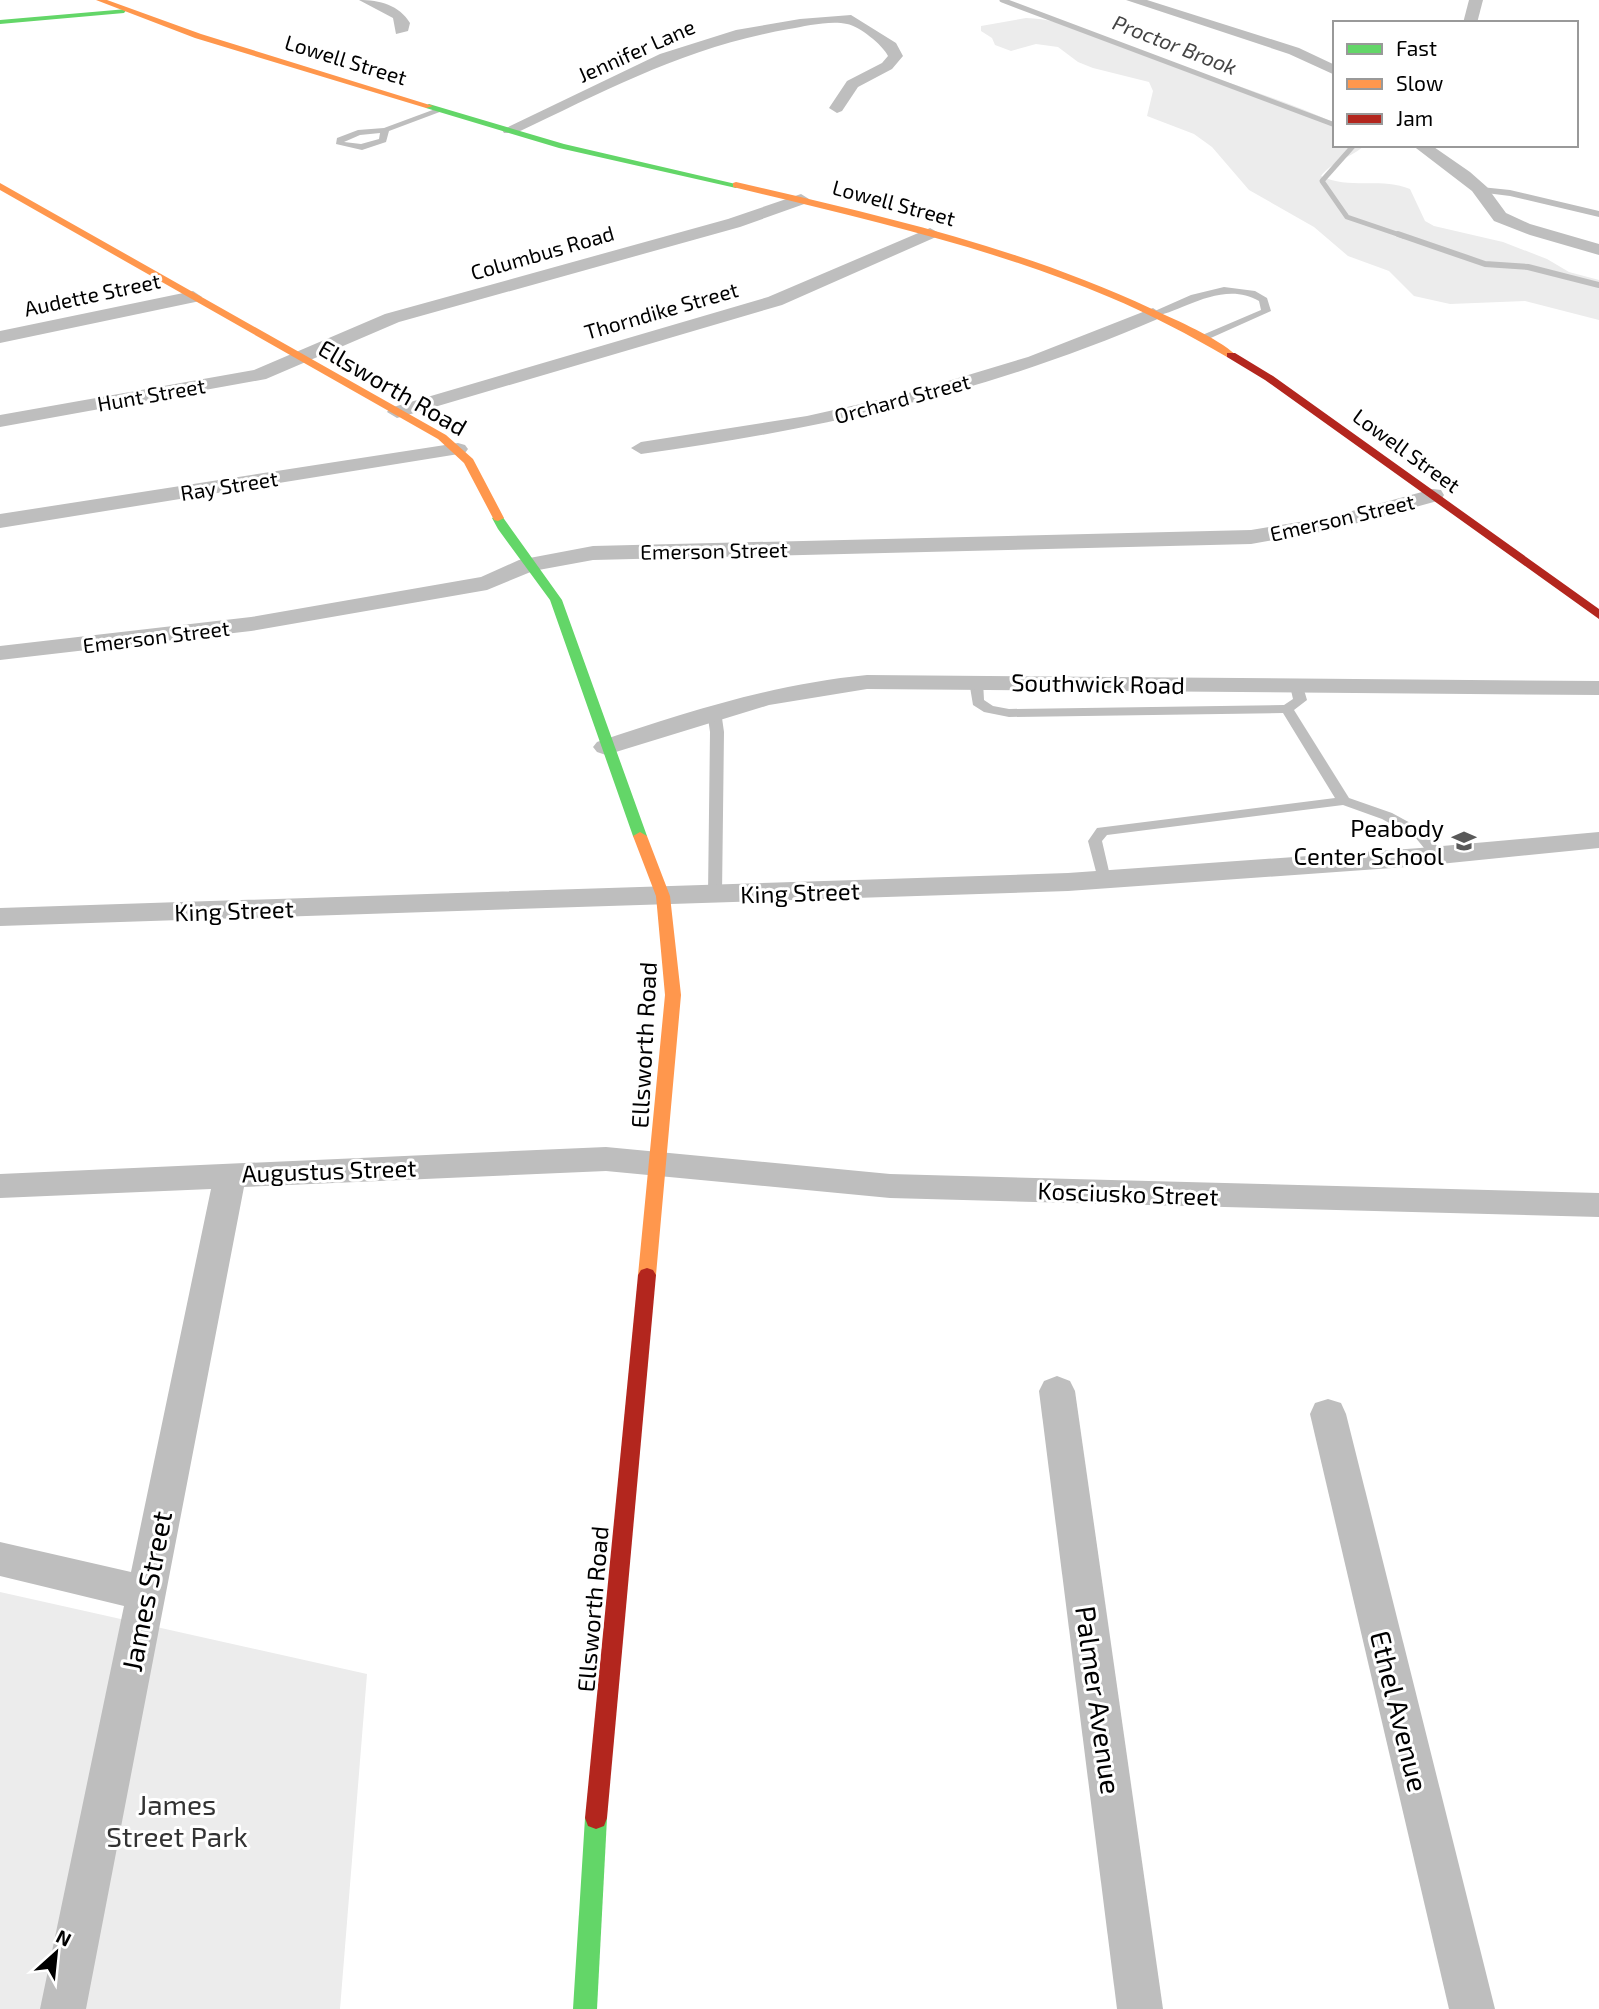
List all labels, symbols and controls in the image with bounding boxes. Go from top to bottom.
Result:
water label: Proctor Brook [1110,9,1241,79]
street label: Jennifer Lane [574,13,698,87]
legend [1333,21,1578,147]
street label: Lowell Street [282,29,410,89]
text: Fast [1396,35,1437,60]
text: Slow [1396,70,1443,95]
text: Jam [1396,105,1433,130]
street label: Lowell Street [830,174,958,230]
street label: Columbus Road [467,220,617,284]
street label: Audette Street [22,267,162,321]
street label: Thorndike Street [581,276,741,344]
street label: Ellsworth Road [314,333,472,441]
street label: Orchard Street [831,368,973,428]
street label: Hunt Street [95,372,207,416]
street label: Lowell Street [1349,403,1465,497]
street label: Ray Street [179,465,279,505]
street label: Emerson Street [1267,488,1417,546]
street label: Emerson Street [640,536,788,564]
street label: Emerson Street [81,615,231,657]
street label: Southwick Road [1011,667,1185,699]
place label: Peabody Center School [1293,813,1444,870]
school or university icon: Peabody Center School [1450,827,1478,855]
street label: King Street [740,875,860,909]
street label: King Street [174,893,294,927]
street label: Ellsworth Road [624,961,662,1129]
street label: Augustus Street [241,1152,417,1188]
street label: Kosciusko Street [1037,1175,1219,1211]
street label: James Street [114,1508,178,1674]
street label: Ellsworth Road [570,1525,614,1693]
street label: Palmer Avenue [1069,1604,1129,1796]
street label: Ethel Avenue [1364,1627,1436,1795]
park label: James Street Park [106,1787,248,1853]
north arrow [21,1918,91,1988]
text: N [53,1924,75,1951]

